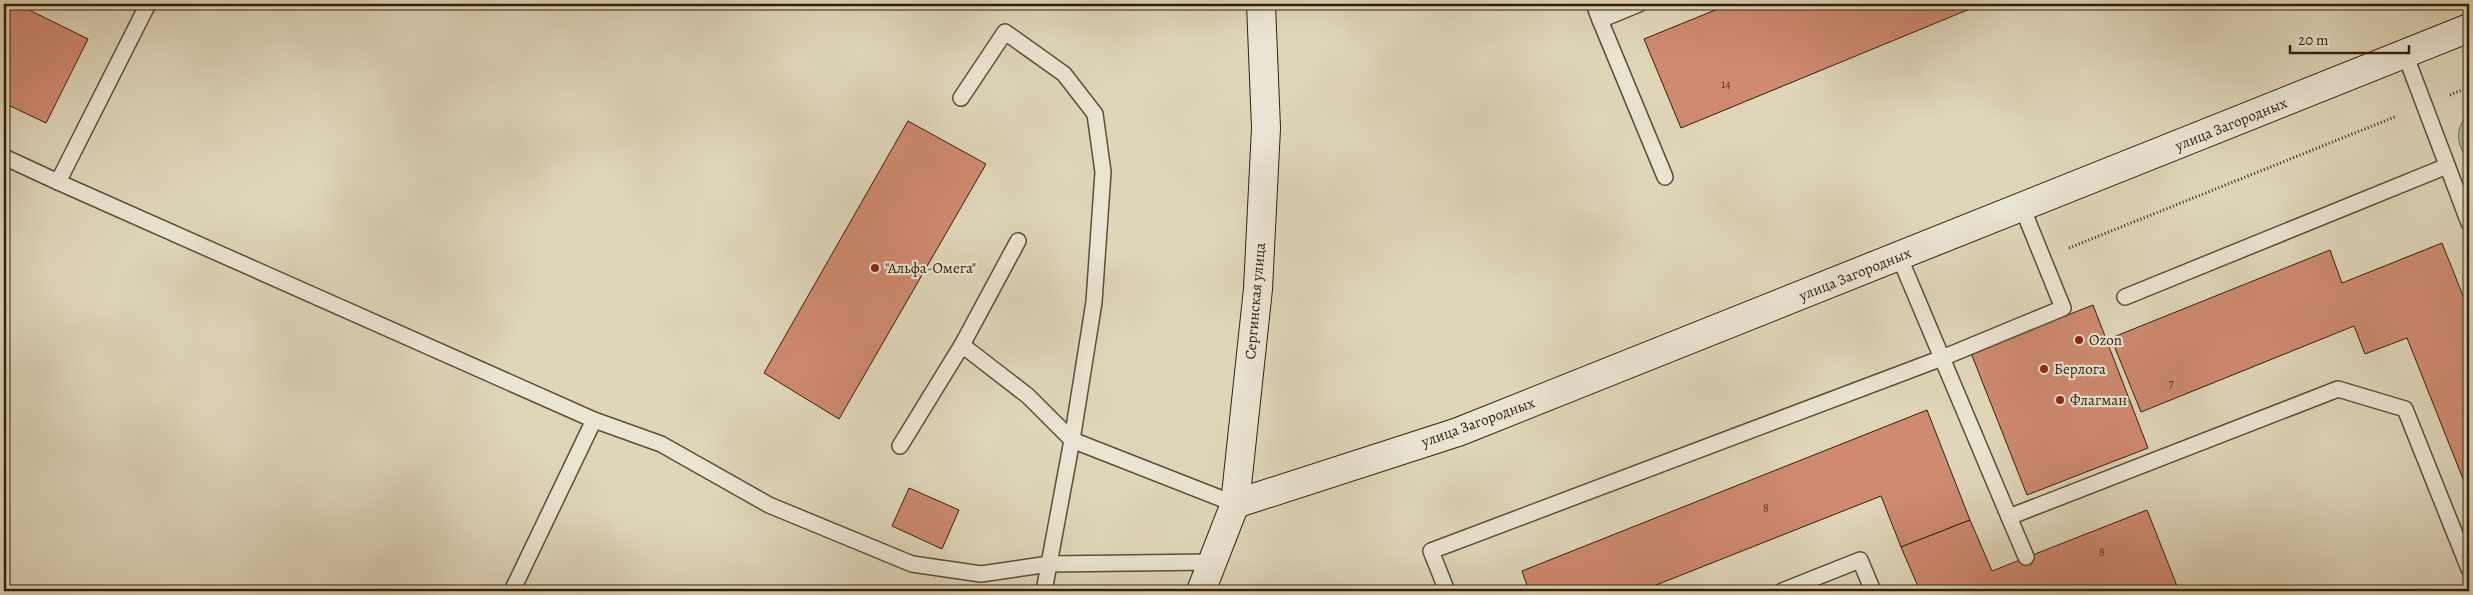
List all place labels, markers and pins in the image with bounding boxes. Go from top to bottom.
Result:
place label: "Альфа-Омега" [885,258,976,278]
marker: "Альфа-Омега" [869,262,881,274]
place label: Ozon [2089,330,2122,350]
marker: Ozon [2073,334,2085,346]
place label: Берлога [2054,359,2106,379]
marker: Берлога [2038,363,2050,375]
place label: Флагман [2070,390,2127,410]
marker: Флагман [2054,394,2066,406]

